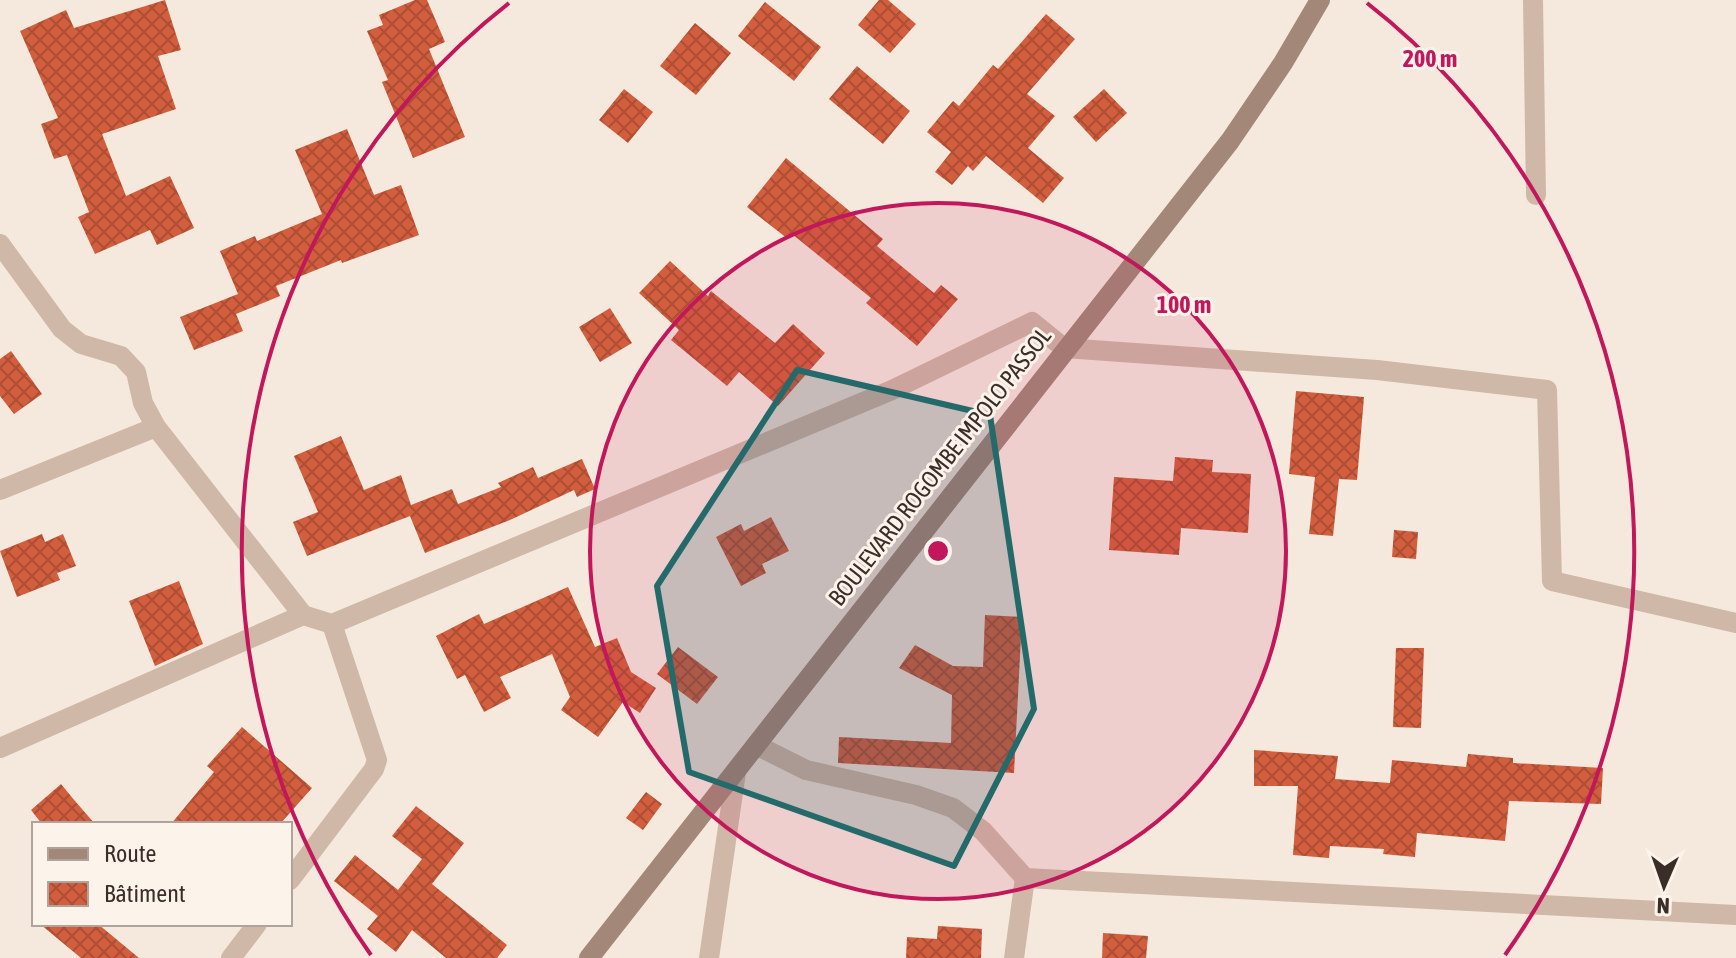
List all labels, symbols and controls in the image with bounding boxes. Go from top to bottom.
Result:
text: 200 m [1403,45,1457,72]
text: 100 m [1157,291,1211,318]
street label: BOULEVARD ROGOMBE IMPOLO PASSOL [823,322,1057,611]
centre of rings [924,537,952,565]
legend [32,822,292,926]
text: Route [104,840,156,867]
north arrow [1624,846,1704,926]
text: Bâtiment [104,880,186,907]
text: N [1656,893,1670,919]

